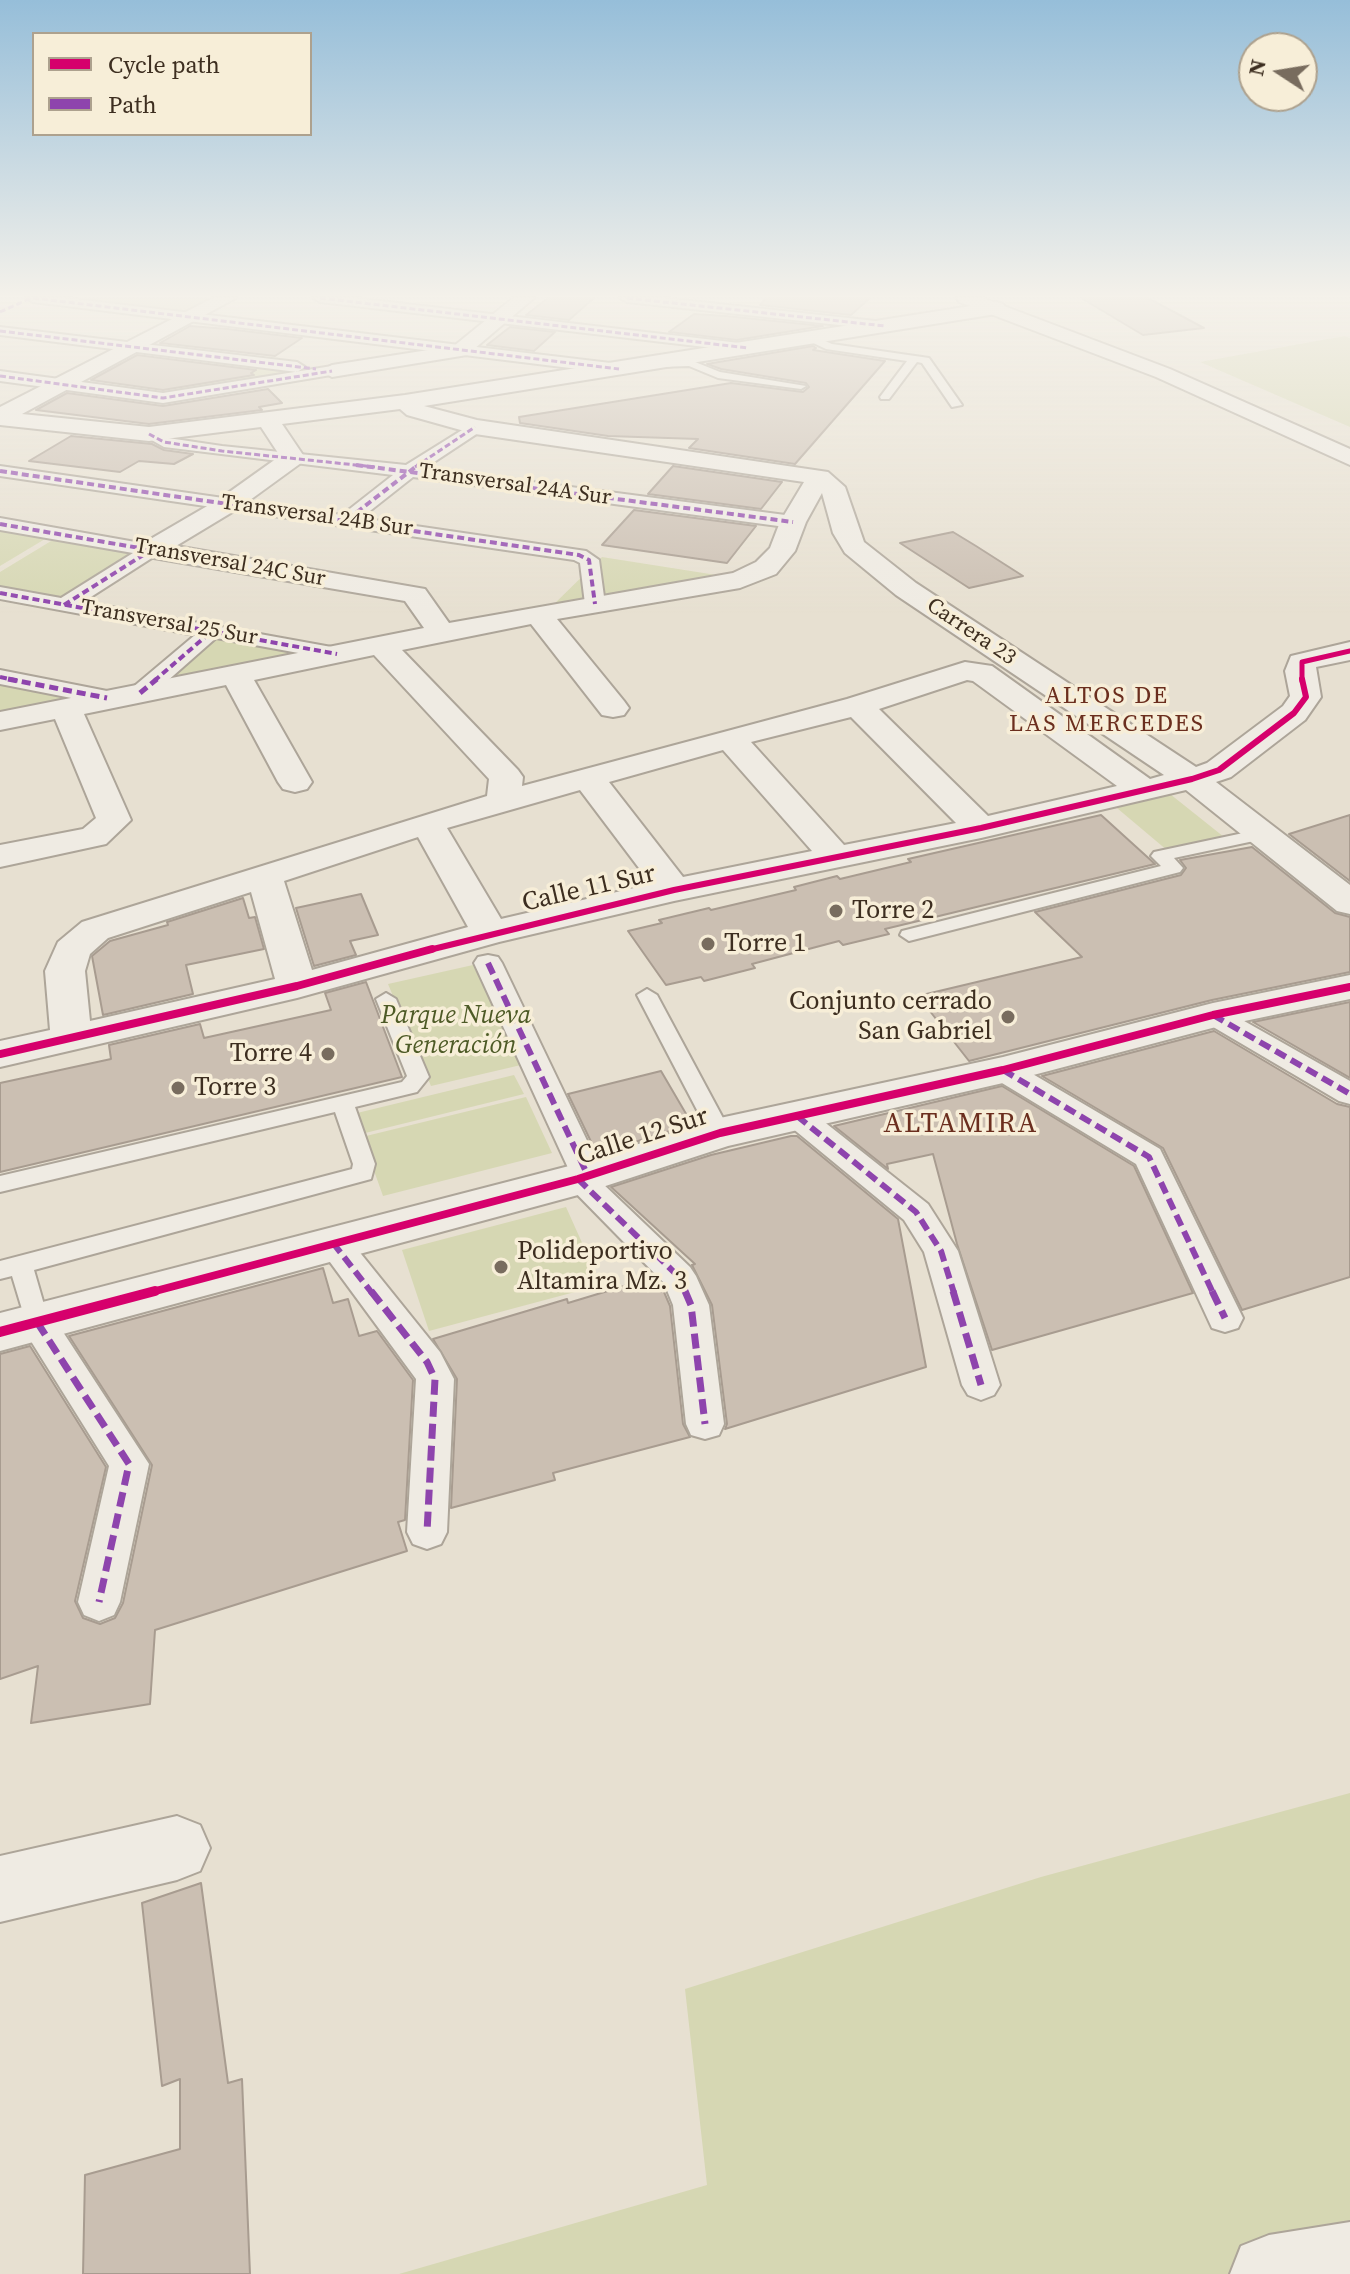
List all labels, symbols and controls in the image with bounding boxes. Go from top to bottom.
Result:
legend [32,32,312,136]
north arrow [1238,32,1318,112]
text: Cycle path [108,48,220,81]
text: N [1240,56,1273,78]
text: Path [108,88,157,121]
street label: Transversal 24A Sur [417,458,613,512]
street label: Transversal 24B Sur [220,489,414,543]
street label: Transversal 24C Sur [133,533,327,593]
street label: Carrera 23 [921,593,1021,671]
street label: Transversal 25 Sur [78,594,260,652]
district label: ALTOS DE LAS MERCEDES [1009,683,1205,739]
street label: Calle 11 Sur [519,859,659,919]
place label: Torre 2 [852,895,934,927]
marker: Torre 2 [827,902,845,920]
place label: Torre 1 [724,928,806,960]
marker: Torre 1 [699,935,717,953]
place label: Conjunto cerrado San Gabriel [789,986,992,1048]
park label: Parque Nueva Generación [381,1000,531,1062]
marker: Conjunto cerrado San Gabriel [999,1008,1017,1026]
place label: Torre 4 [230,1038,312,1070]
marker: Torre 4 [319,1045,337,1063]
place label: Torre 3 [194,1072,276,1104]
marker: Torre 3 [169,1079,187,1097]
street label: Calle 12 Sur [574,1101,712,1173]
district label: ALTAMIRA [884,1108,1038,1142]
place label: Polideportivo Altamira Mz. 3 [517,1236,687,1298]
marker: Polideportivo Altamira Mz. 3 [492,1258,510,1276]

